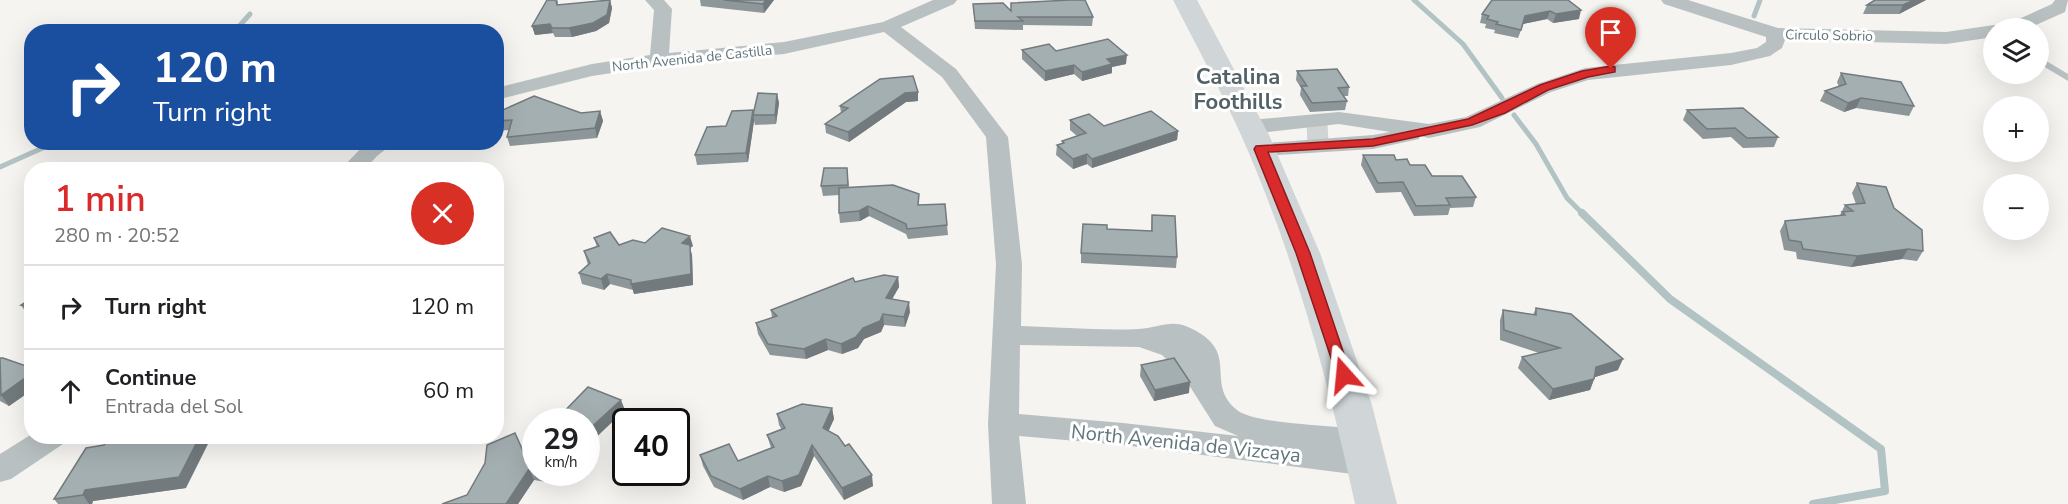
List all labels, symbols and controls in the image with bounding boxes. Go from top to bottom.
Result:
pin [1585,7,1636,69]
icon: arrive [1594,16,1627,49]
map controls [1983,18,2049,240]
button: layers [1983,18,2049,84]
street label: Circulo Sobrio [1785,25,1873,46]
text: 120 m [153,40,277,97]
street label: North Avenida de Castilla [611,41,773,76]
icon: right [54,48,132,126]
district label: Catalina Foothills [1194,62,1282,117]
text: Turn right [153,94,271,131]
button: + [1983,96,2049,162]
button: − [1983,174,2049,240]
text: 1 min [54,175,146,224]
button: close [411,182,474,245]
text: 280 m · 20:52 [54,222,180,249]
icon: right [54,291,87,324]
text: Turn right [105,292,206,322]
text: 120 m [410,292,474,322]
position arrow [1312,343,1376,407]
text: Continue [105,363,196,393]
icon: ahead [54,375,87,408]
text: 60 m [423,376,474,406]
text: Entrada del Sol [105,393,243,420]
speed limit sign: 40 [612,408,690,486]
street label: North Avenida de Vizcaya [1070,418,1302,469]
text: 29 [543,419,579,460]
text: km/h [544,452,578,472]

